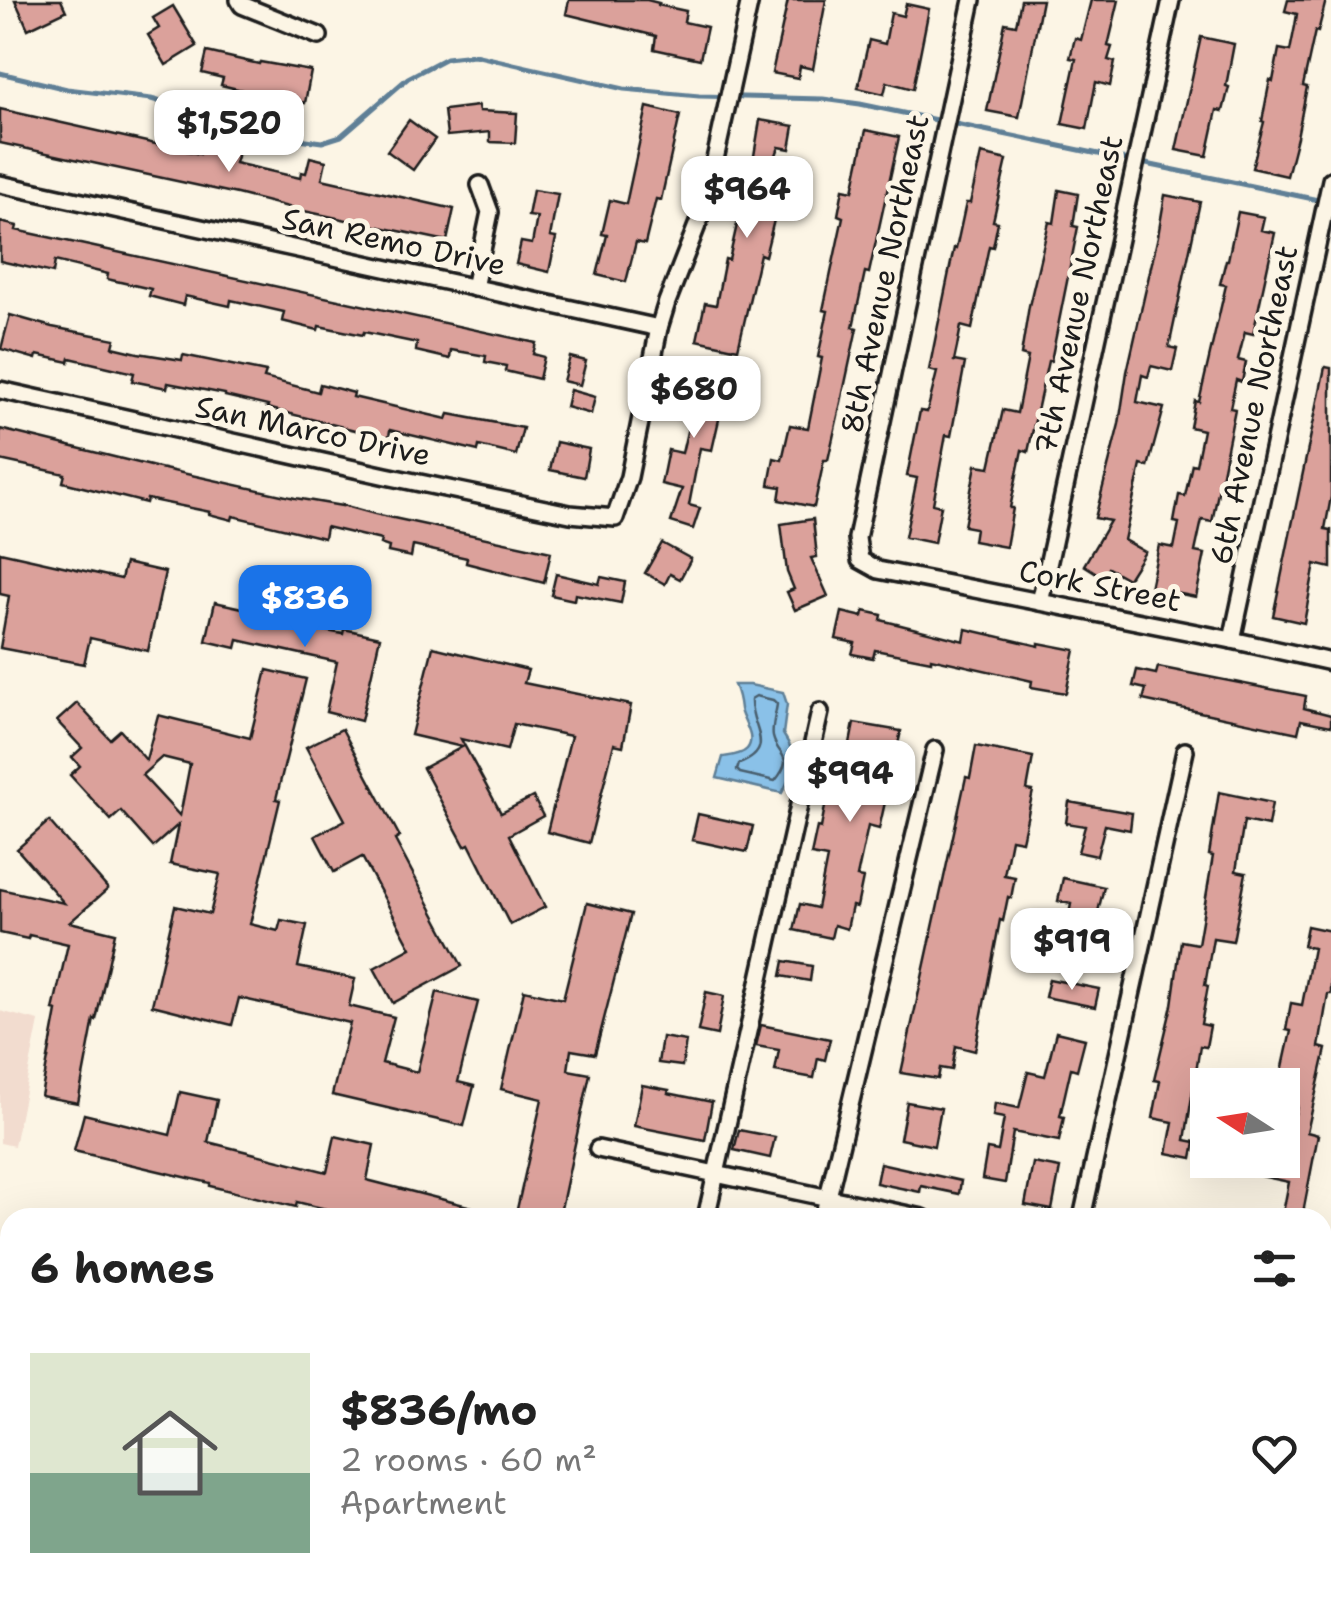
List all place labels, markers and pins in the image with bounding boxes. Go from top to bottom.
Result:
pin: $1,520 [148,90,310,175]
pin: $964 [688,156,806,241]
pin: $680 [635,356,753,441]
pin: $836 [246,565,364,650]
pin: $994 [791,740,909,825]
pin: $919 [1013,908,1131,993]

